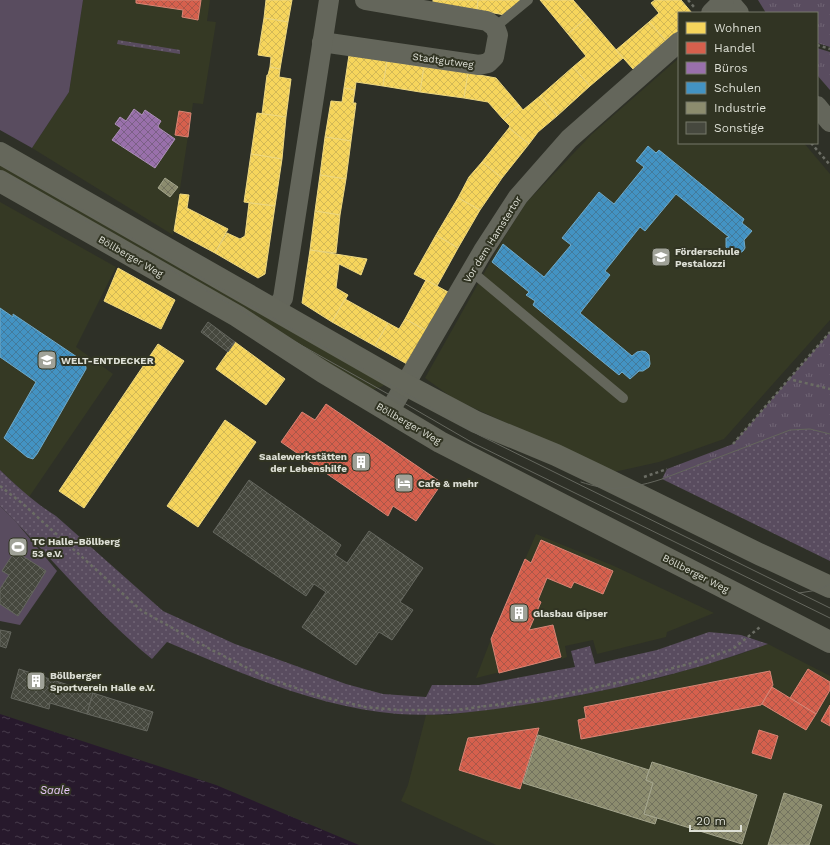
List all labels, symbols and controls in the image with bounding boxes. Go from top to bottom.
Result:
legend [678,12,818,144]
text: Wohnen [714,21,762,35]
text: Handel [714,41,755,55]
street label: Stadtgutweg [412,51,475,70]
text: Büros [714,61,747,75]
text: Schulen [714,81,761,95]
text: Industrie [714,101,766,115]
text: Sonstige [714,121,764,135]
street label: Vor dem Hamstertor [461,194,524,285]
street label: Böllberger Weg [96,233,166,280]
school or university icon: Förderschule Pestalozzi [650,246,672,268]
place label: Förderschule Pestalozzi [675,246,740,269]
school or university icon: WELT-ENTDECKER [36,349,58,371]
place label: WELT-ENTDECKER [61,355,154,366]
street label: Böllberger Weg [374,400,444,447]
place label: Saalewerkstätten der Lebenshilfe [259,451,347,474]
building icon: Saalewerkstätten der Lebenshilfe [350,451,372,473]
hotel icon: Cafe & mehr [393,472,415,494]
place label: Cafe & mehr [418,478,479,489]
sports icon: TC Halle-Böllberg 53 e.V. [7,536,29,558]
place label: TC Halle-Böllberg 53 e.V. [32,536,120,559]
street label: Böllberger Weg [661,552,731,595]
building icon: Glasbau Gipser [508,602,530,624]
place label: Glasbau Gipser [533,608,608,619]
building icon: Böllberger Sportverein Halle e.V. [25,670,47,692]
place label: Böllberger Sportverein Halle e.V. [50,670,155,693]
water label: Saale [40,784,70,797]
scale bar [690,807,741,833]
text: 20 m [696,814,726,828]

